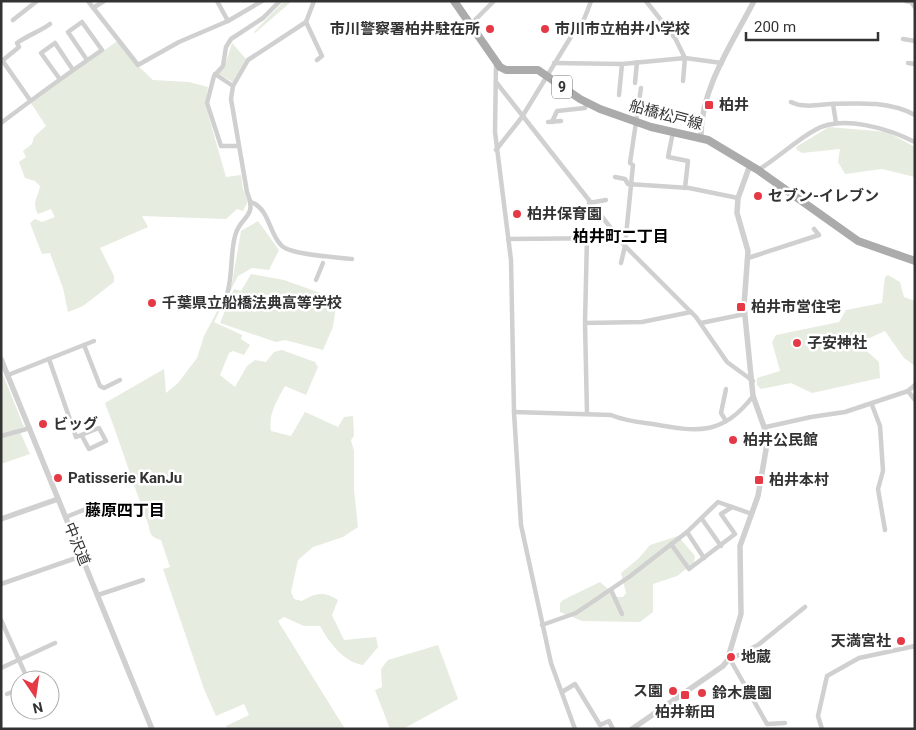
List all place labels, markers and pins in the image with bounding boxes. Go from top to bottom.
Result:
place label: 市川警察署柏井駐在所 [330,20,480,38]
place label: 市川市立柏井小学校 [555,20,690,38]
marker: 市川警察署柏井駐在所 [484,23,496,35]
marker: 市川市立柏井小学校 [539,23,551,35]
place label: 柏井 [719,96,749,114]
marker: 柏井 [703,99,715,111]
place label: セブン-イレブン [768,187,879,205]
marker: セブン-イレブン [752,190,764,202]
place label: 柏井保育園 [527,205,602,223]
marker: 柏井保育園 [511,208,523,220]
place label: 千葉県立船橋法典高等学校 [162,294,342,312]
marker: 千葉県立船橋法典高等学校 [146,297,158,309]
place label: 柏井市営住宅 [751,298,841,316]
marker: 柏井市営住宅 [735,301,747,313]
place label: 子安神社 [807,334,867,352]
marker: 子安神社 [791,337,803,349]
place label: ビッグ [53,415,98,433]
marker: ビッグ [37,418,49,430]
place label: 柏井公民館 [743,431,818,449]
marker: 柏井公民館 [727,434,739,446]
place label: Patisserie KanJu [68,469,182,487]
place label: 柏井本村 [769,471,829,489]
marker: Patisserie KanJu [52,472,64,484]
marker: 柏井本村 [753,474,765,486]
place label: 天満宮社 [831,632,891,650]
marker: 天満宮社 [895,635,907,647]
place label: 地蔵 [741,648,771,666]
marker: 地蔵 [725,651,737,663]
place label: ス園 [633,682,663,700]
place label: 鈴木農園 [712,684,772,702]
marker: ス園 [667,685,679,697]
marker: 鈴木農園 [696,687,708,699]
marker: 柏井新田 [679,689,691,701]
place label: 柏井新田 [655,703,715,721]

